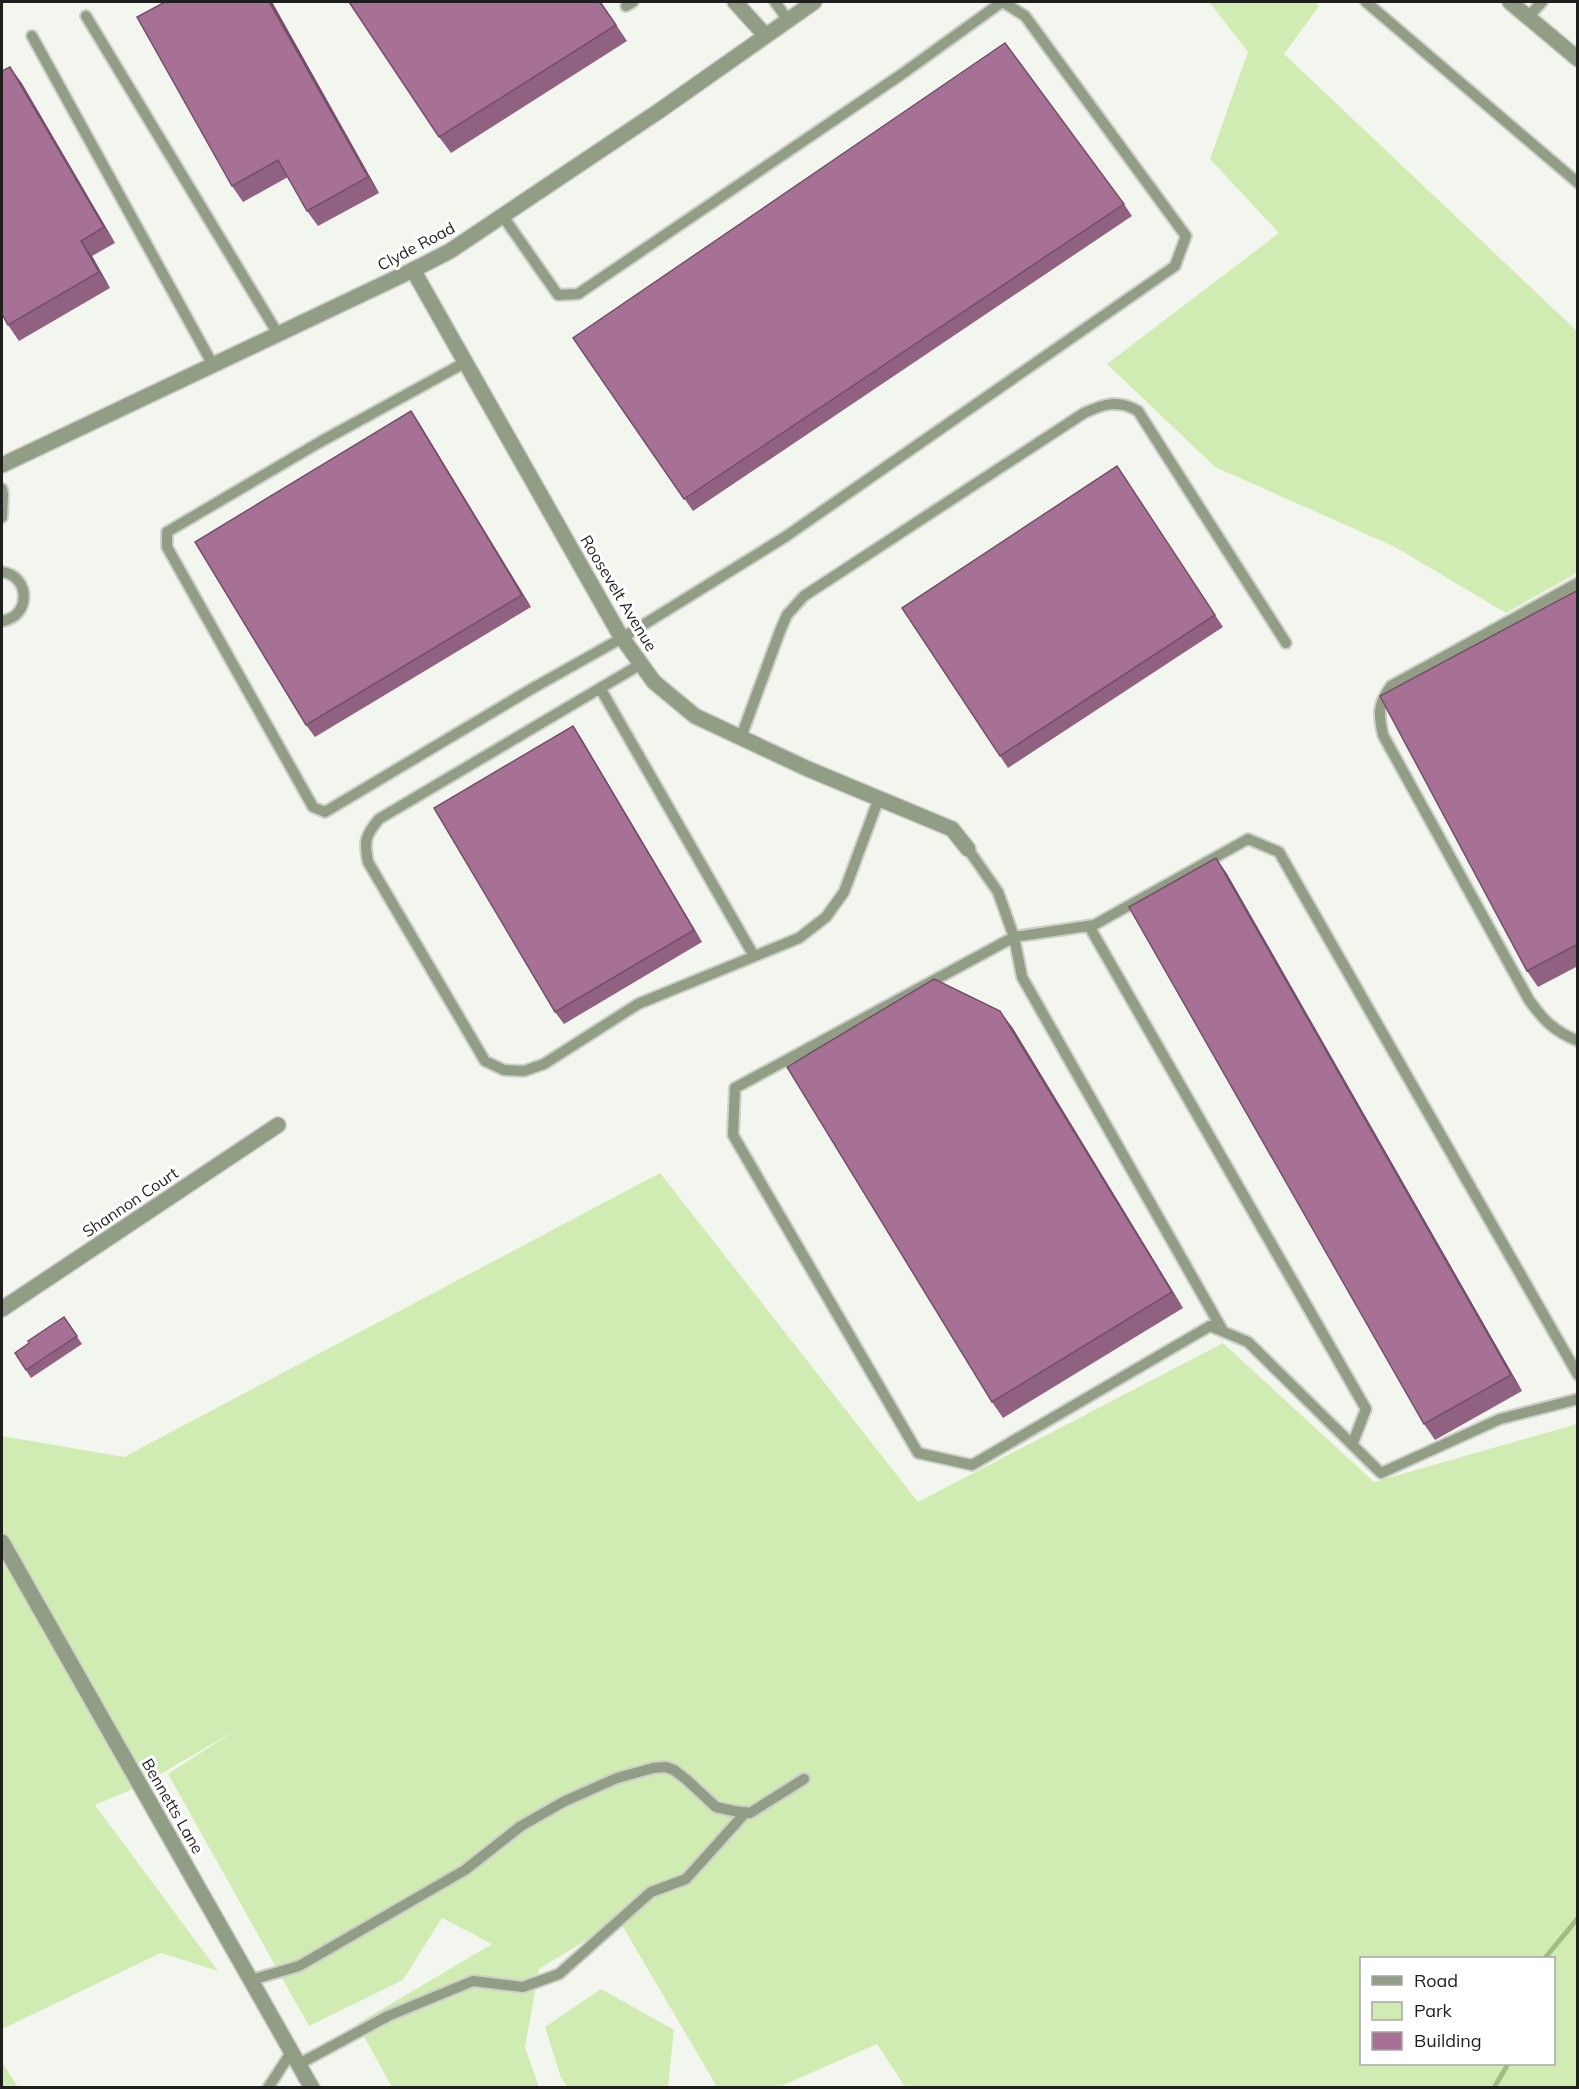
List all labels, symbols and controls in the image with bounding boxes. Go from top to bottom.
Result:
street label: Clyde Road [374,217,458,275]
street label: Roosevelt Avenue [576,531,662,655]
street label: Shannon Court [78,1162,182,1241]
street label: Bennetts Lane [138,1755,208,1857]
legend [1360,1957,1555,2065]
text: Road [1414,1969,1458,1992]
text: Park [1414,1999,1453,2022]
text: Building [1414,2029,1482,2052]

